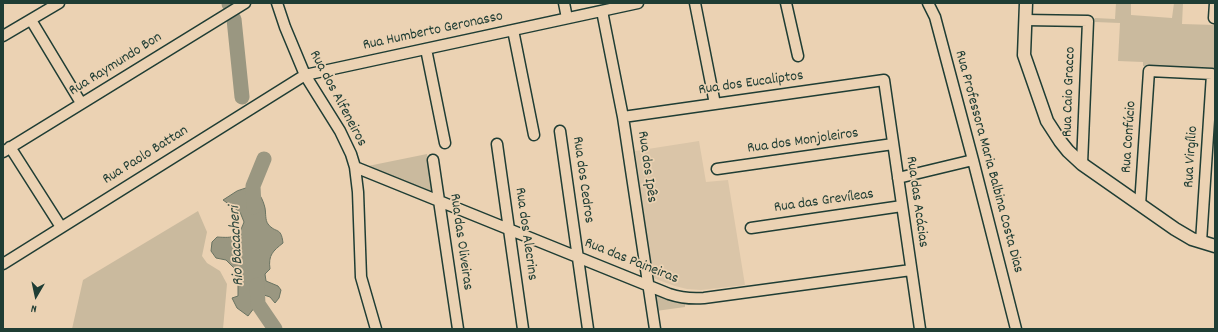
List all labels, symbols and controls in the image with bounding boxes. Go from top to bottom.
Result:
street label: Rua Humberto Geronasso [361,8,505,56]
street label: Rua Raymundo Bon [66,29,166,101]
street label: Rua Caio Gracco [1059,46,1081,138]
street label: Rua dos Alfeneiros [304,48,370,150]
street label: Rua Professora Maria Balbina Costa Dias [950,49,1026,275]
street label: Rua dos Eucaliptos [697,68,805,100]
street label: Rua Confúcio [1118,100,1142,174]
street label: Rua Paolo Battan [100,123,192,189]
street label: Rua dos Monjoleiros [746,125,860,159]
street label: Rua Virgílio [1181,125,1203,189]
street label: Rua dos Ipês [632,130,660,204]
street label: Rua dos Cedros [567,136,597,224]
street label: Rua das Acácias [901,155,931,249]
street label: Rua dos Alecrins [510,186,540,282]
street label: Rua das Grevíleas [773,186,875,218]
street label: Rua das Oliveiras [444,192,476,292]
water label: Rio Bacacheri [226,205,250,287]
street label: Rua das Paineiras [581,235,681,289]
north arrow [16,276,56,316]
text: N [30,300,38,316]

